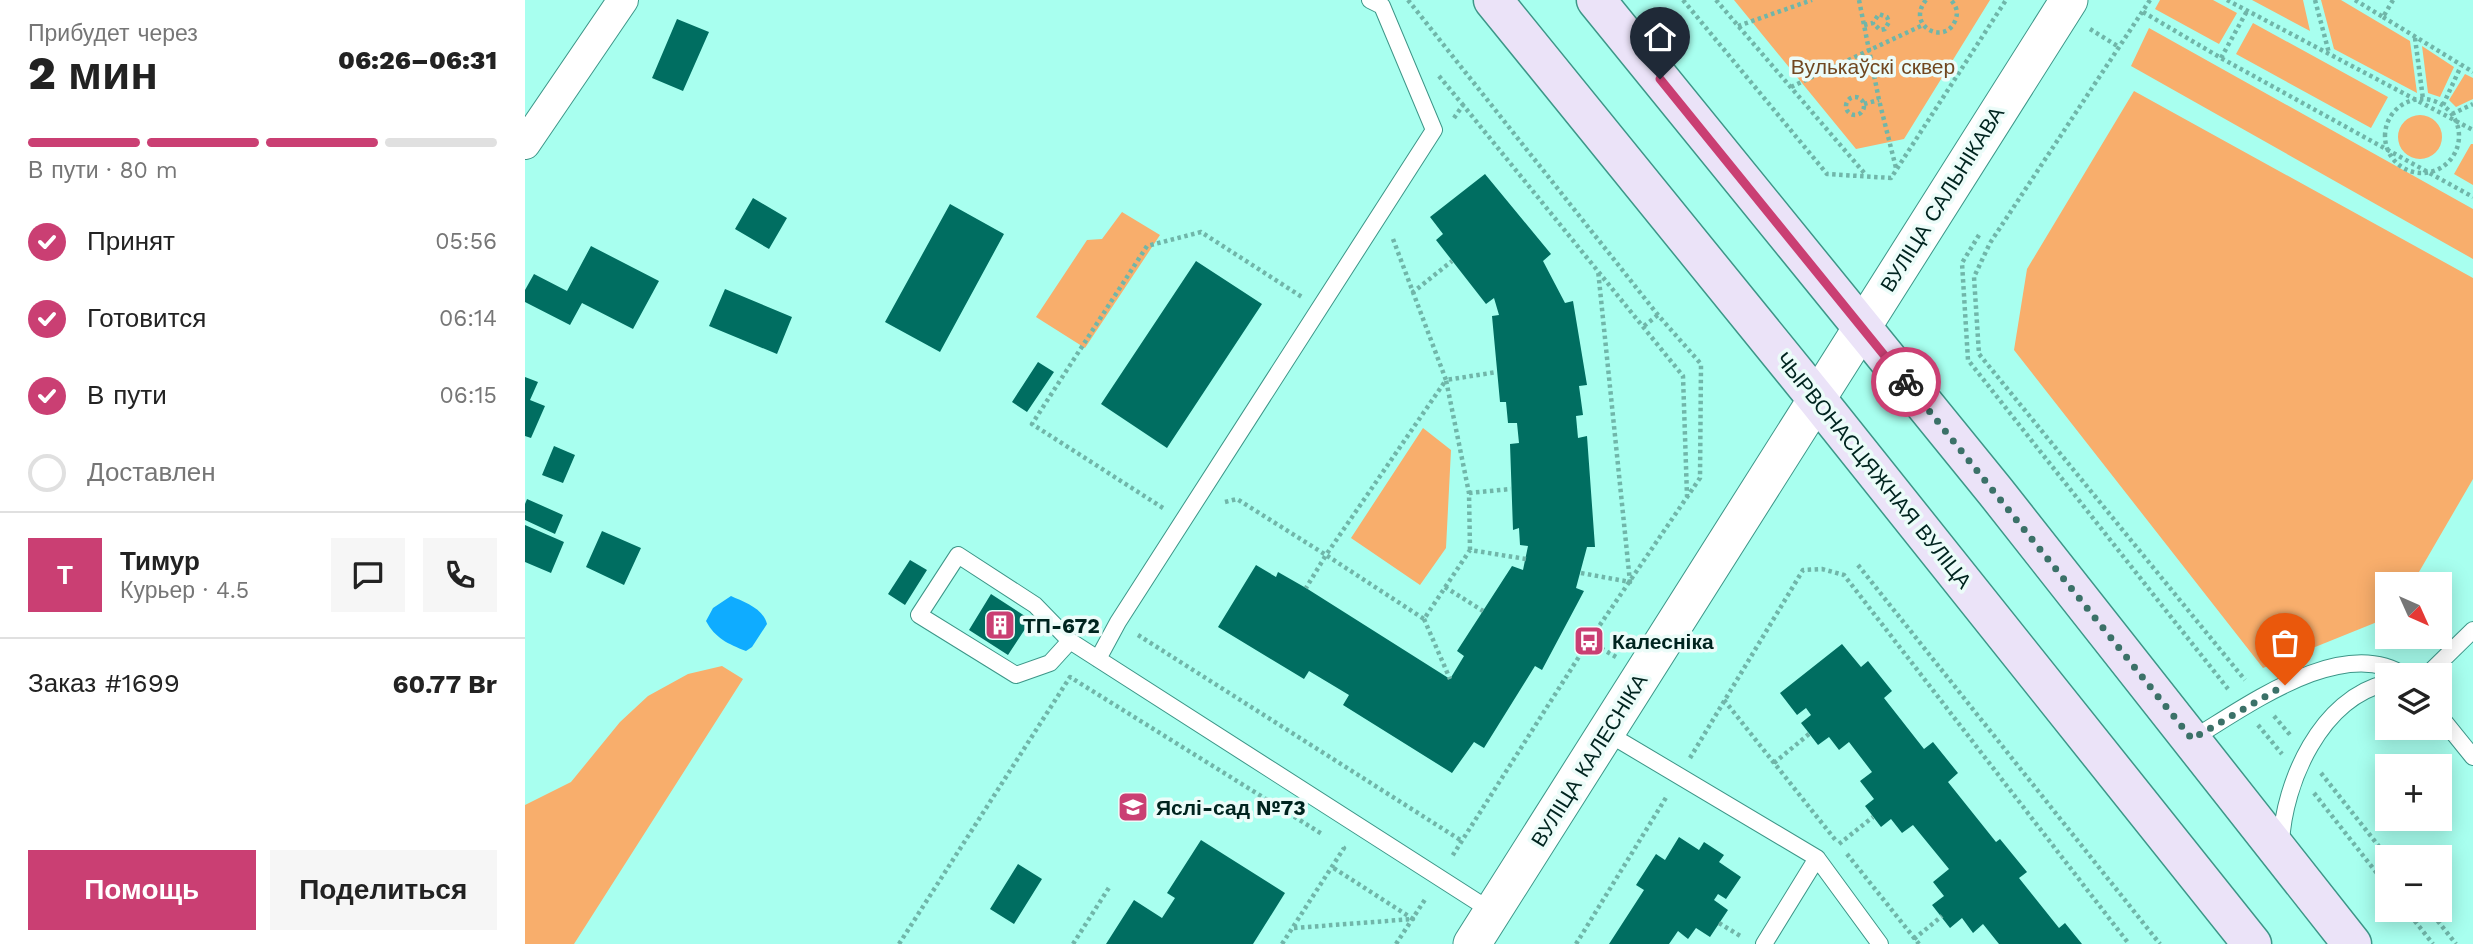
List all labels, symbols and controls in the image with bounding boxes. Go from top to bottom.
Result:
pin [1630,7,1690,79]
icon: home [1641,18,1679,56]
text: Прибудет через [28,20,198,47]
text: 06:26–06:31 [338,45,497,75]
text: 2 мин [28,46,158,100]
park label: Вулькаўскі сквер [1791,54,1955,79]
street label: ВУЛІЦА САЛЬНІКАВА [1875,102,2009,296]
text: В пути · 80 m [28,157,178,184]
icon: check [28,223,66,261]
text: Принят [87,226,175,256]
text: 05:56 [435,228,497,255]
icon: check [28,300,66,338]
text: Готовится [87,303,206,333]
text: 06:14 [439,305,497,332]
street label: ЧЫРВОНАСЦЯЖНАЯ ВУЛІЦА [1771,347,1977,593]
courier [1871,347,1941,417]
icon: bike [1887,363,1925,401]
icon: check [28,377,66,415]
text: В пути [87,380,167,410]
text: 06:15 [440,382,497,409]
text: Доставлен [87,457,216,487]
button: chat [331,538,405,612]
button: phone [423,538,497,612]
text: Тимур [120,546,200,576]
text: Т [57,560,73,590]
north arrow [2375,572,2452,649]
map controls [2375,572,2452,922]
text: Курьер · 4.5 [120,577,249,604]
building icon: ТП-672 [983,608,1017,642]
place label: ТП-672 [1023,613,1100,638]
pin [2255,613,2315,685]
bus stop icon: Калесніка [1572,624,1606,658]
icon: bag [2266,624,2304,662]
place label: Калесніка [1612,629,1714,654]
button: layers [2375,663,2452,740]
text: Заказ #1699 [28,668,180,698]
text: 60.77 Br [392,669,497,699]
street label: ВУЛІЦА КАЛЕСНІКА [1526,669,1652,851]
button: + [2375,754,2452,831]
school or university icon: Яслі-сад №73 [1116,790,1150,824]
place label: Яслі-сад №73 [1156,795,1306,820]
button: − [2375,845,2452,922]
button: Помощь [28,850,256,930]
button: Поделиться [270,850,497,930]

